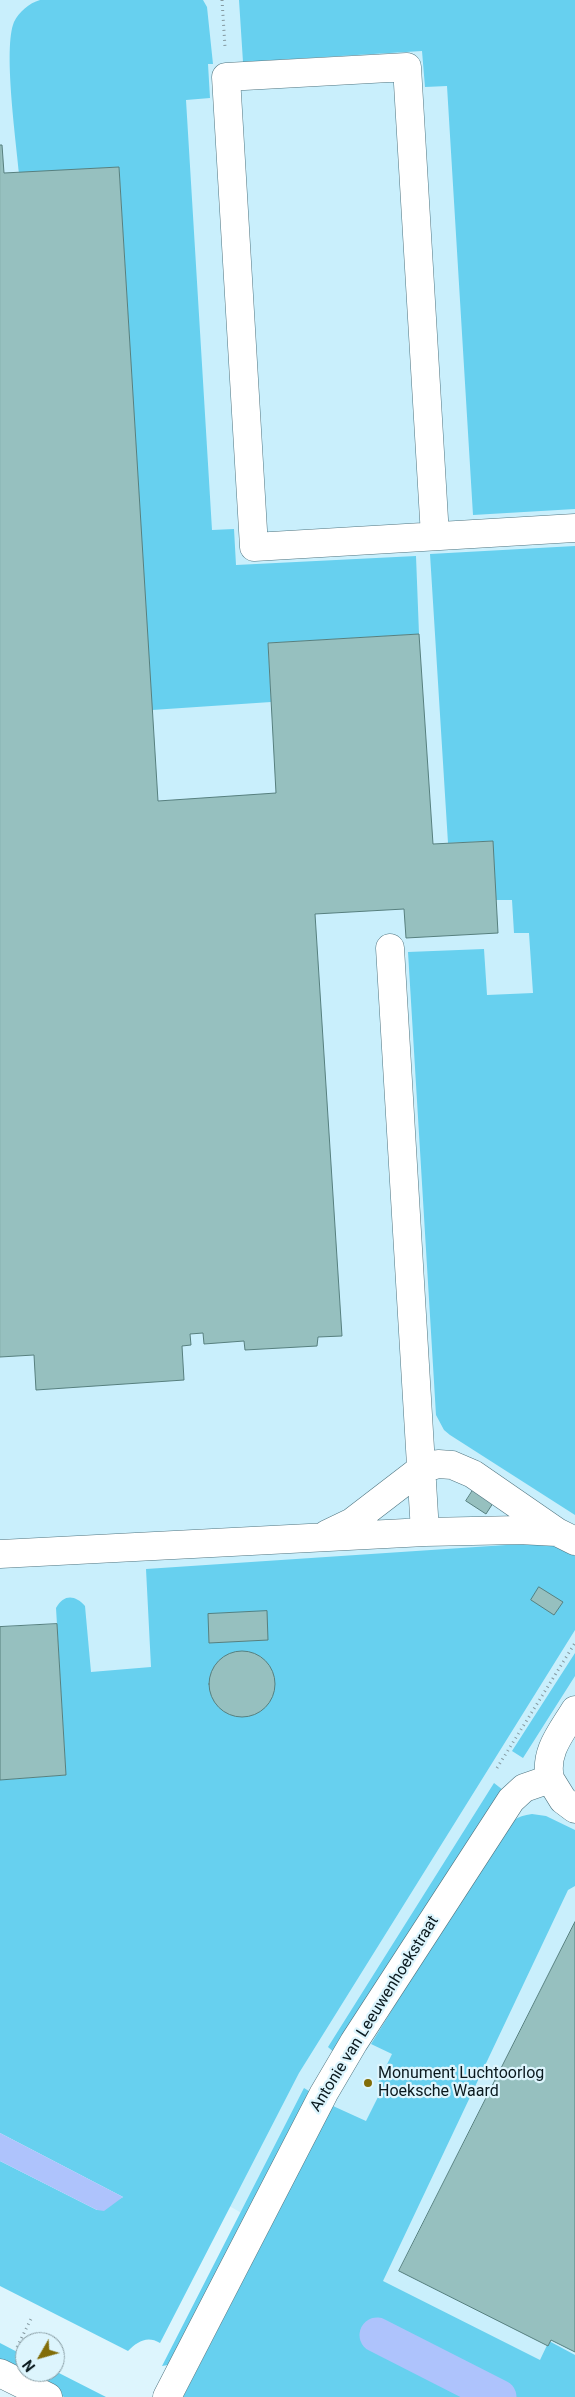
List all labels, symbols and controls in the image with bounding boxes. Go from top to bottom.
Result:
street label: Antonie van Leeuwenhoekstraat [307,1913,443,2115]
place label: Monument Luchtoorlog Hoeksche Waard [378,2064,544,2102]
marker: Monument Luchtoorlog Hoeksche Waard [362,2077,374,2089]
north arrow [15,2332,65,2382]
text: N [20,2357,38,2374]

